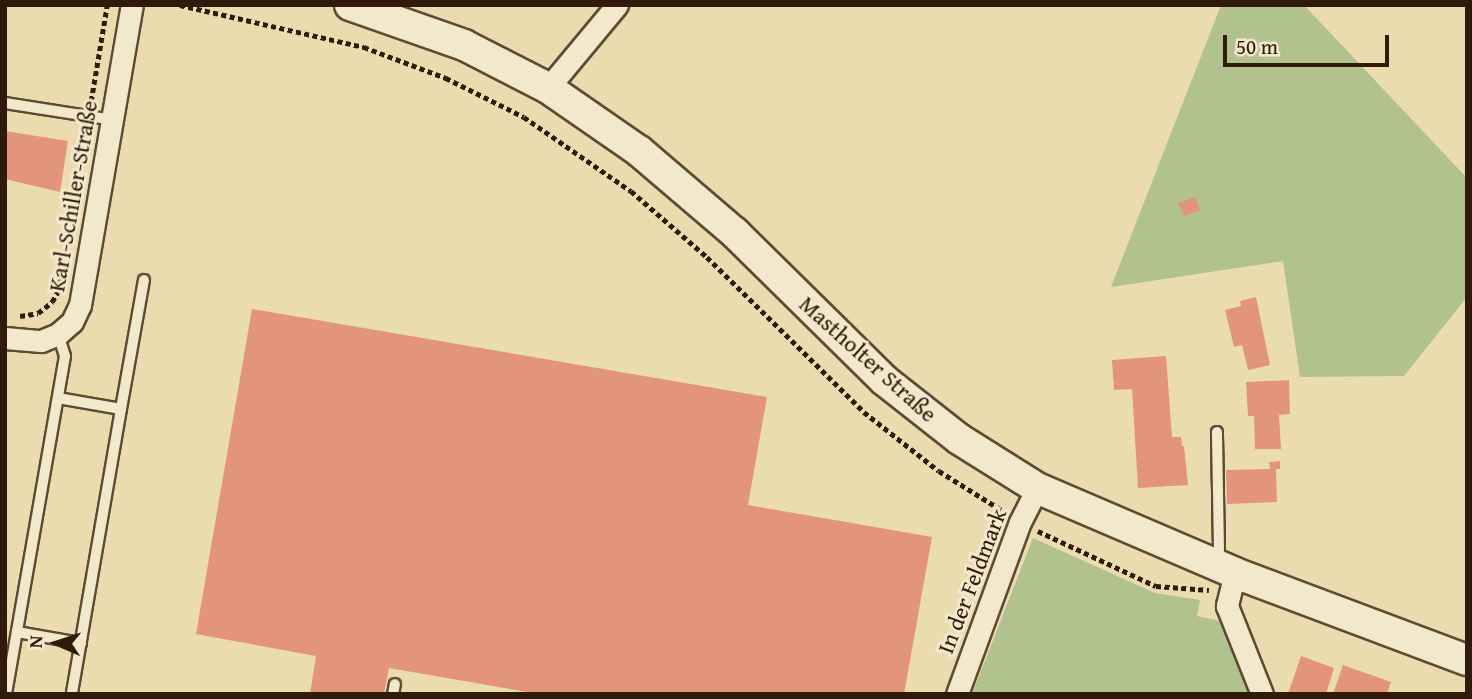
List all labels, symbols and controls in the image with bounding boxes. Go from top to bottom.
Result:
scale bar [1227,21,1393,65]
text: 50 m [1236,31,1278,62]
street label: Karl-Schiller-Straße [43,98,103,294]
street label: Mastholter Straße [794,290,942,428]
street label: In der Feldmark [932,504,1012,658]
north arrow [21,608,91,678]
text: N [21,635,49,649]

